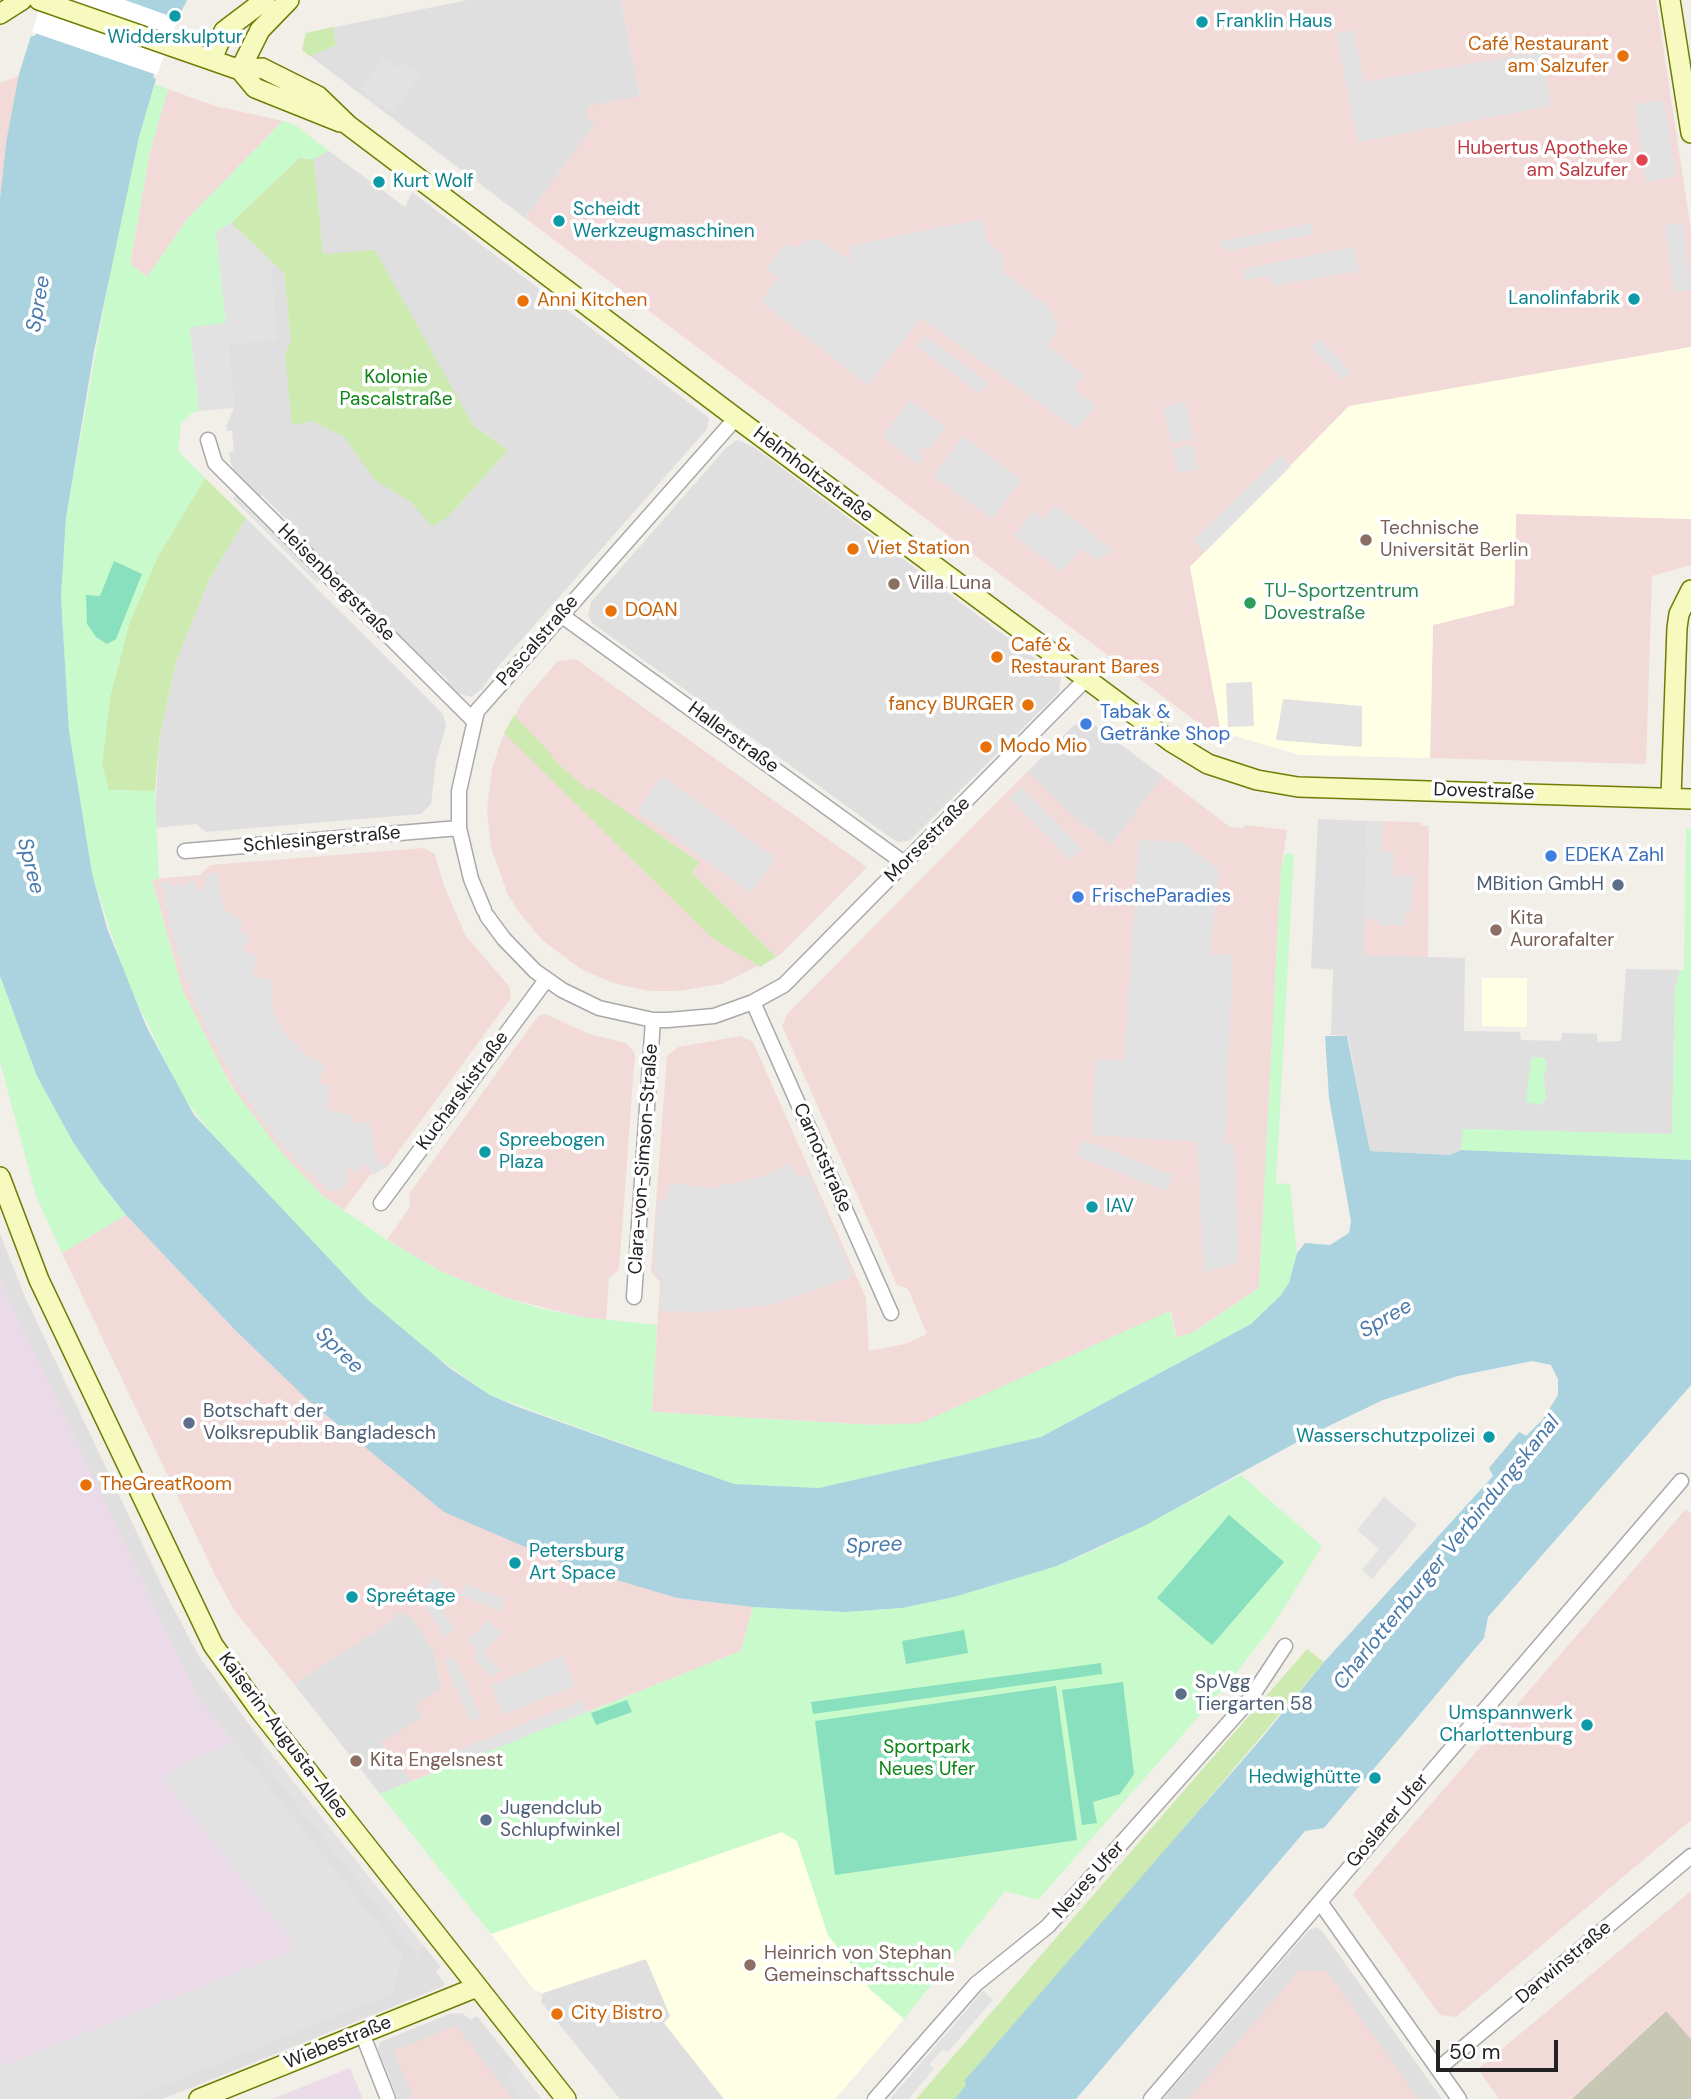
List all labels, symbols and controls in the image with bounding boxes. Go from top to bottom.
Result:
marker: Widderskulptur [167,8,183,24]
place label: Franklin Haus [1216,11,1332,33]
marker: Franklin Haus [1194,14,1210,30]
place label: Widderskulptur [107,27,243,49]
place label: Café Restaurant am Salzufer [1468,34,1609,78]
marker: Café Restaurant am Salzufer [1615,48,1631,64]
place label: Hubertus Apotheke am Salzufer [1457,138,1628,182]
marker: Hubertus Apotheke am Salzufer [1634,152,1650,168]
place label: Kurt Wolf [393,171,474,193]
marker: Kurt Wolf [371,174,387,190]
place label: Scheidt Werkzeugmaschinen [573,199,755,243]
marker: Scheidt Werkzeugmaschinen [551,213,567,229]
water label: Spree [22,274,56,334]
place label: Lanolinfabrik [1508,288,1620,310]
place label: Anni Kitchen [537,290,647,312]
marker: Lanolinfabrik [1626,291,1642,307]
marker: Anni Kitchen [515,293,531,309]
park label: Kolonie Pascalstraße [340,367,452,411]
street label: Helmholtzstraße [748,422,878,528]
place label: Technische Universität Berlin [1380,518,1528,562]
street label: Heisenbergstraße [273,520,399,646]
marker: Technische Universität Berlin [1358,532,1374,548]
place label: Viet Station [867,538,970,560]
marker: Viet Station [845,541,861,557]
place label: Villa Luna [908,573,991,595]
marker: Villa Luna [886,576,902,592]
place label: TU-Sportzentrum Dovestraße [1264,581,1419,625]
street label: Pascalstraße [492,591,584,691]
marker: TU-Sportzentrum Dovestraße [1242,595,1258,611]
place label: DOAN [625,600,678,622]
marker: DOAN [603,603,619,619]
place label: Café & Restaurant Bares [1011,635,1160,679]
marker: Café & Restaurant Bares [989,649,1005,665]
place label: fancy BURGER [889,694,1014,716]
street label: Hallerstraße [683,697,783,779]
marker: fancy BURGER [1020,697,1036,713]
place label: Tabak & Getränke Shop [1100,702,1230,746]
marker: Tabak & Getränke Shop [1078,716,1094,732]
place label: Modo Mio [1000,736,1087,758]
marker: Modo Mio [978,739,994,755]
street label: Dovestraße [1433,779,1535,805]
street label: Morsestraße [880,792,976,888]
street label: Schlesingerstraße [242,822,402,858]
water label: Spree [11,835,49,897]
place label: EDEKA Zahl [1565,845,1664,867]
marker: EDEKA Zahl [1543,848,1559,864]
place label: MBition GmbH [1477,874,1604,896]
marker: MBition GmbH [1610,877,1626,893]
place label: FrischeParadies [1092,886,1231,908]
marker: FrischeParadies [1070,889,1086,905]
place label: Kita Aurorafalter [1510,908,1614,952]
marker: Kita Aurorafalter [1488,922,1504,938]
street label: Kucharskistraße [412,1027,514,1155]
street label: Clara-von-Simson-Straße [625,1043,663,1275]
street label: Carnotstraße [788,1100,856,1216]
place label: Spreebogen Plaza [499,1130,605,1174]
marker: Spreebogen Plaza [477,1144,493,1160]
place label: IAV [1106,1196,1134,1218]
marker: IAV [1084,1199,1100,1215]
water label: Spree [1355,1294,1417,1344]
water label: Spree [310,1322,368,1380]
place label: Botschaft der Volksrepublik Bangladesch [203,1401,436,1445]
water label: Charlottenburger Verbindungskanal [1328,1411,1566,1695]
marker: Botschaft der Volksrepublik Bangladesch [181,1415,197,1431]
place label: Wasserschutzpolizei [1296,1426,1475,1448]
marker: Wasserschutzpolizei [1481,1429,1497,1445]
place label: TheGreatRoom [100,1474,232,1496]
marker: TheGreatRoom [78,1477,94,1493]
water label: Spree [845,1532,903,1560]
place label: Petersburg Art Space [529,1541,625,1585]
marker: Petersburg Art Space [507,1555,523,1571]
place label: Spreétage [366,1586,456,1608]
marker: Spreétage [344,1589,360,1605]
street label: Kaiserin-Augusta-Allee [213,1648,353,1824]
place label: SpVgg Tiergarten 58 [1195,1672,1313,1716]
marker: SpVgg Tiergarten 58 [1173,1686,1189,1702]
place label: Umspannwerk Charlottenburg [1439,1703,1573,1747]
marker: Umspannwerk Charlottenburg [1579,1717,1595,1733]
park label: Sportpark Neues Ufer [879,1737,975,1781]
place label: Kita Engelsnest [370,1750,503,1772]
marker: Kita Engelsnest [348,1753,364,1769]
place label: Hedwighütte [1248,1767,1361,1789]
street label: Goslarer Ufer [1342,1769,1434,1873]
marker: Hedwighütte [1367,1770,1383,1786]
place label: Jugendclub Schlupfwinkel [500,1798,620,1842]
marker: Jugendclub Schlupfwinkel [478,1812,494,1828]
street label: Neues Ufer [1048,1837,1130,1923]
street label: Darwinstraße [1512,1917,1616,2009]
place label: Heinrich von Stephan Gemeinschaftsschule [764,1943,955,1987]
marker: Heinrich von Stephan Gemeinschaftsschule [742,1957,758,1973]
place label: City Bistro [571,2003,663,2025]
marker: City Bistro [549,2006,565,2022]
street label: Wiebestraße [281,2011,395,2075]
scale bar [1439,2025,1562,2070]
text: 50 m [1449,2038,1500,2066]

